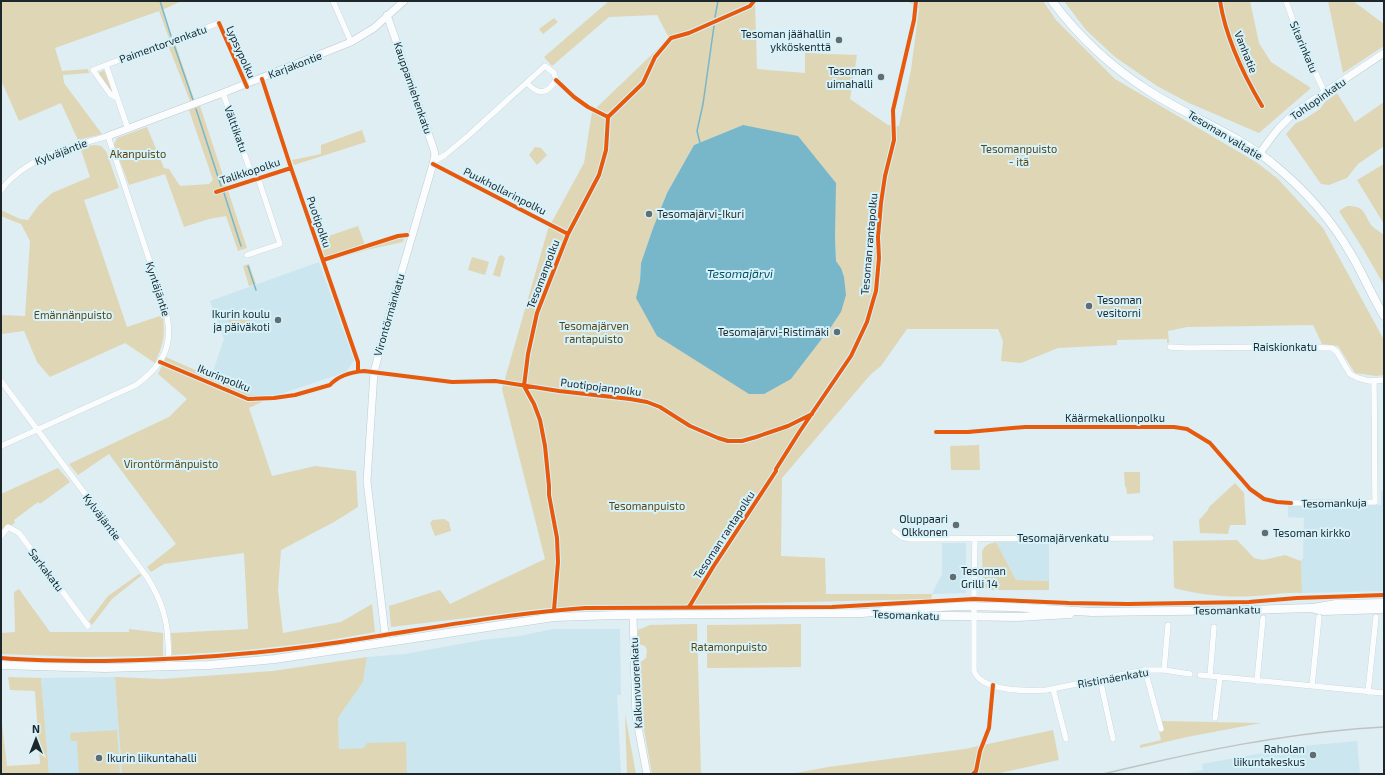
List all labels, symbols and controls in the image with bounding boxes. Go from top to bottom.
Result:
street label: Sitarinkatu [1288,19,1321,75]
street label: Paimentorvenkatu [117,22,208,65]
street label: Lypsypolku [224,23,259,80]
place label: Tesoman jäähallin ykköskenttä [741,27,831,53]
street label: Vanhatie [1232,29,1261,75]
marker: Tesoman jäähallin ykköskenttä [834,35,844,45]
street label: Kauppamiehenkatu [392,40,435,136]
street label: Karjakontie [266,48,324,82]
place label: Tesoman uimahalli [827,64,873,90]
marker: Tesoman uimahalli [876,72,886,82]
street label: Tohlopinkatu [1287,75,1348,123]
street label: Välttikatu [222,104,251,154]
street label: Tesoman valtatie [1185,107,1265,162]
street label: Kylväjäntie [33,136,89,168]
park label: Tesomanpuisto - itä [981,142,1057,168]
park label: Akanpuisto [110,147,166,160]
street label: Talikkopolku [218,155,282,186]
street label: Puukhollarinpolku [462,164,549,217]
street label: Tesoman rantapolku [858,192,879,295]
street label: Puotipolku [305,194,334,249]
place label: Tesomajärvi-Ikuri [657,207,744,221]
marker: Tesomajärvi-Ikuri [644,209,654,219]
street label: Tesomanpolku [523,238,562,310]
street label: Kyntäjäntie [143,260,173,318]
water label: Tesomajärvi [707,266,773,281]
street label: Virontörmänkatu [371,272,407,358]
place label: Tesoman vesitorni [1097,293,1142,319]
marker: Tesoman vesitorni [1084,301,1094,311]
place label: Ikurin koulu ja päiväkoti [212,307,270,334]
park label: Emännänpuisto [34,308,112,321]
marker: Ikurin koulu ja päiväkoti [273,315,283,325]
park label: Tesomajärven rantapuisto [559,319,629,345]
place label: Tesomajärvi-Ristimäki [718,325,829,339]
marker: Tesomajärvi-Ristimäki [832,327,842,337]
street label: Raiskionkatu [1253,340,1317,353]
street label: Ikurinpolku [196,361,253,394]
street label: Puotipojanpolku [560,375,642,399]
street label: Käärmekallionpolku [1065,411,1165,424]
park label: Virontörmänpuisto [124,457,218,470]
street label: Tesoman rantapolku [690,488,757,581]
street label: Kylväjäntie [80,491,124,543]
street label: Tesomankuja [1301,495,1367,511]
park label: Tesomanpuisto [609,499,685,512]
place label: Oluppaari Olkkonen [899,512,948,538]
marker: Oluppaari Olkkonen [951,520,961,530]
place label: Tesoman kirkko [1273,526,1350,539]
marker: Tesoman kirkko [1260,528,1270,538]
street label: Tesomajärvenkatu [1017,531,1109,545]
street label: Sarkakatu [26,546,67,594]
place label: Tesoman Grilli 14 [961,564,1006,590]
marker: Tesoman Grilli 14 [948,572,958,582]
street label: Tesomankatu [1193,602,1261,617]
street label: Tesomankatu [872,607,940,622]
street label: Kalkunvuorenkatu [627,637,644,729]
park label: Ratamonpuisto [691,640,767,653]
street label: Ristimäenkatu [1076,665,1150,690]
north arrow [16,719,56,759]
text: N [32,722,40,735]
place label: Raholan liikuntakeskus [1233,742,1305,768]
marker: Raholan liikuntakeskus [1308,750,1318,760]
place label: Ikurin liikuntahalli [107,751,197,764]
marker: Ikurin liikuntahalli [94,753,104,763]

